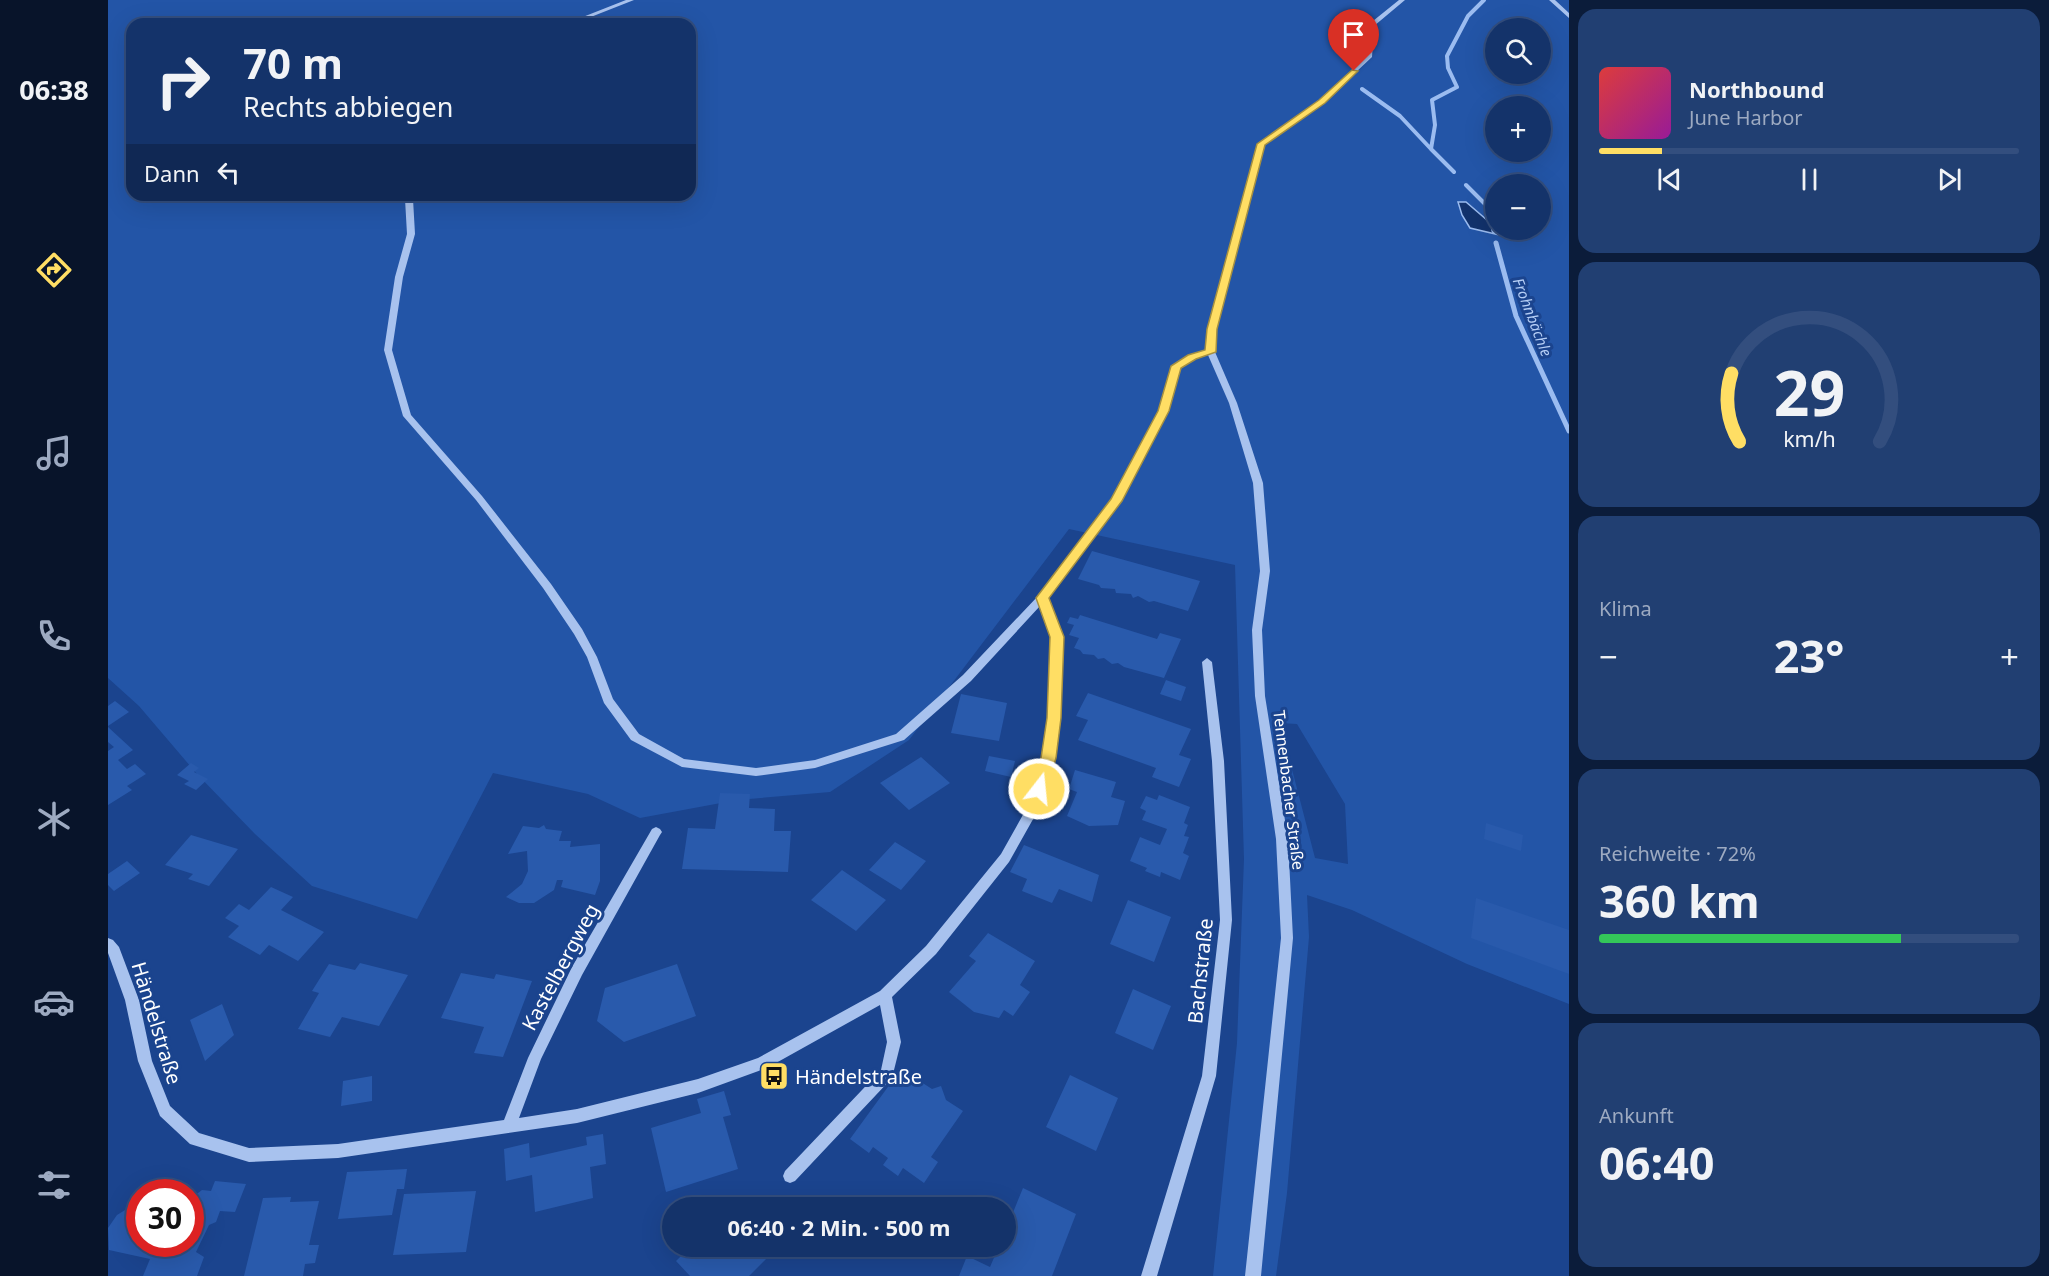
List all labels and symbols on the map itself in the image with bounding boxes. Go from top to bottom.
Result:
pin [1328,9,1379,71]
water label: Frohnbächle [1509,275,1557,360]
street label: Tennenbacher Straße [1268,709,1310,871]
position arrow [1007,757,1071,821]
street label: Kastelbergweg [515,899,605,1035]
street label: Bachstraße [1181,917,1219,1025]
street label: Händelstraße [126,958,188,1088]
bus stop icon: Händelstraße [758,1060,790,1092]
place label: Händelstraße [795,1063,922,1090]
speed limit sign: 30 [126,1179,204,1257]

